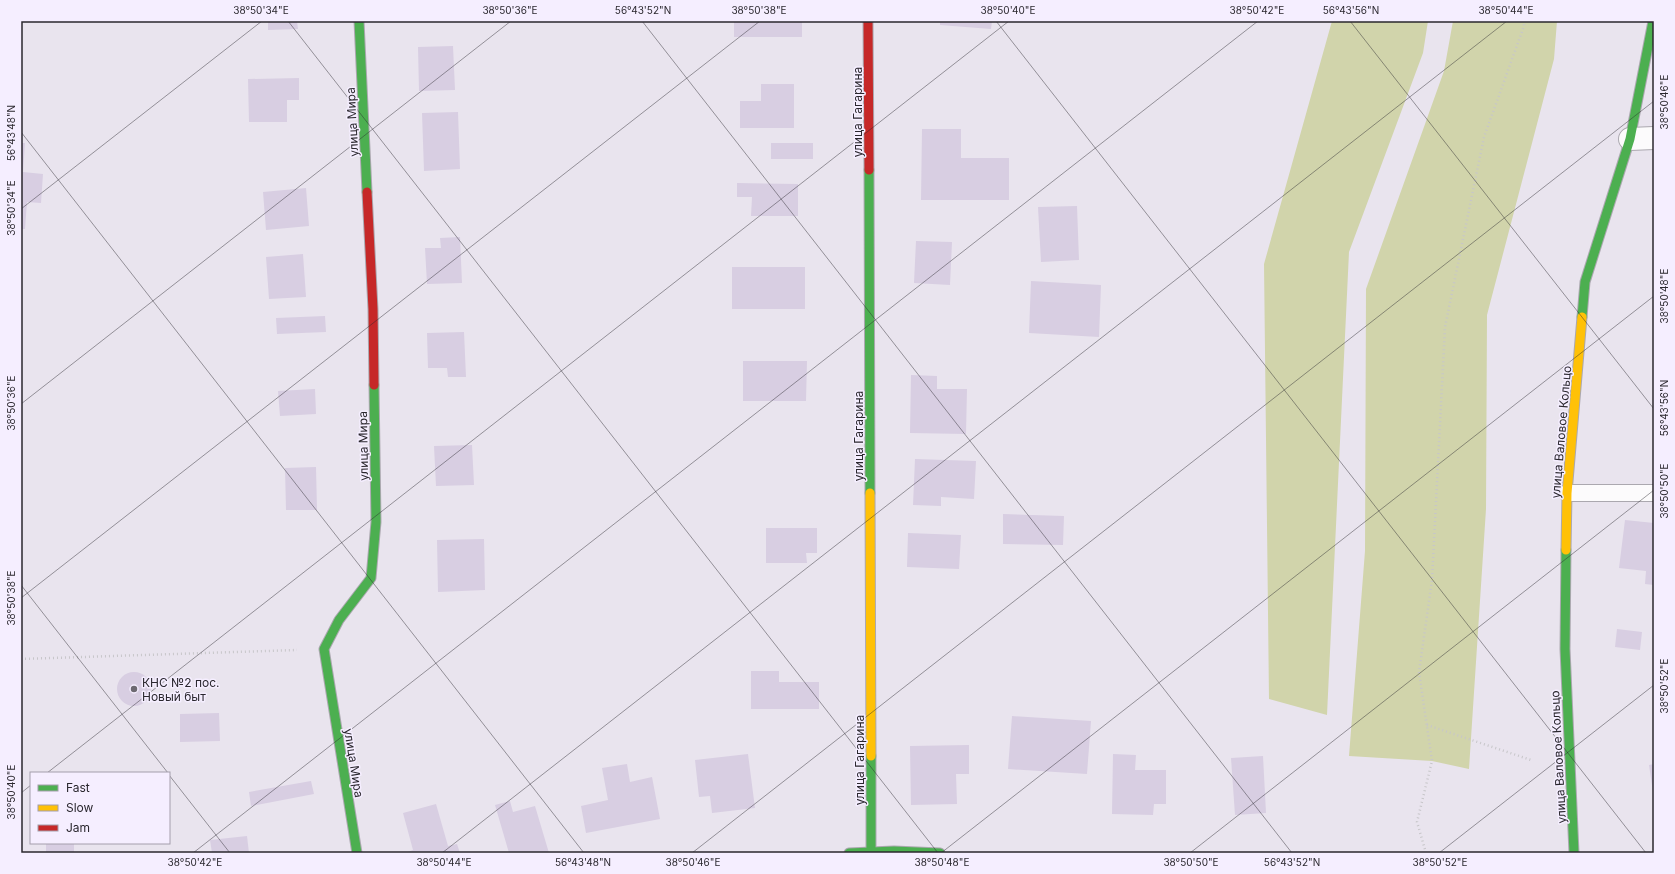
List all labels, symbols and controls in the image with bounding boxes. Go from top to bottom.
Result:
text: 38°50'34"E [233,4,289,16]
text: 38°50'36"E [482,4,538,16]
text: 56°43'52"N [615,4,671,16]
text: 38°50'38"E [731,4,787,16]
text: 38°50'40"E [981,4,1035,16]
text: 38°50'42"E [1230,4,1284,16]
text: 56°43'56"N [1323,4,1379,16]
text: 38°50'44"E [1478,4,1534,16]
street label: улица Гагарина [850,67,865,157]
text: 38°50'46"E [1658,75,1670,129]
street label: улица Мира [343,87,361,157]
text: 56°43'48"N [5,105,17,161]
text: 38°50'34"E [5,180,17,236]
text: 38°50'48"E [1658,269,1670,323]
street label: улица Валовое Кольцо [1548,365,1574,499]
text: 38°50'36"E [5,375,17,431]
text: 56°43'56"N [1658,380,1670,436]
street label: улица Гагарина [851,391,866,481]
street label: улица Мира [355,411,371,481]
text: 38°50'50"E [1658,463,1670,519]
text: 38°50'38"E [5,570,17,626]
text: 38°50'52"E [1658,658,1670,714]
place label: КНС №2 пос. Новый быт [142,675,219,704]
marker: КНС №2 пос. Новый быт [129,684,139,694]
street label: улица Валовое Кольцо [1547,690,1569,824]
street label: улица Гагарина [852,715,867,805]
street label: улица Мира [341,727,367,799]
text: 38°50'40"E [5,765,17,819]
legend [30,772,170,844]
text: Fast [66,780,90,795]
text: Slow [66,800,94,815]
text: Jam [66,820,90,835]
text: 38°50'42"E [168,856,222,868]
text: 38°50'44"E [416,856,472,868]
text: 56°43'48"N [555,856,611,868]
text: 38°50'46"E [666,856,720,868]
text: 38°50'48"E [915,856,969,868]
text: 38°50'50"E [1163,856,1219,868]
text: 56°43'52"N [1264,856,1320,868]
text: 38°50'52"E [1412,856,1468,868]

